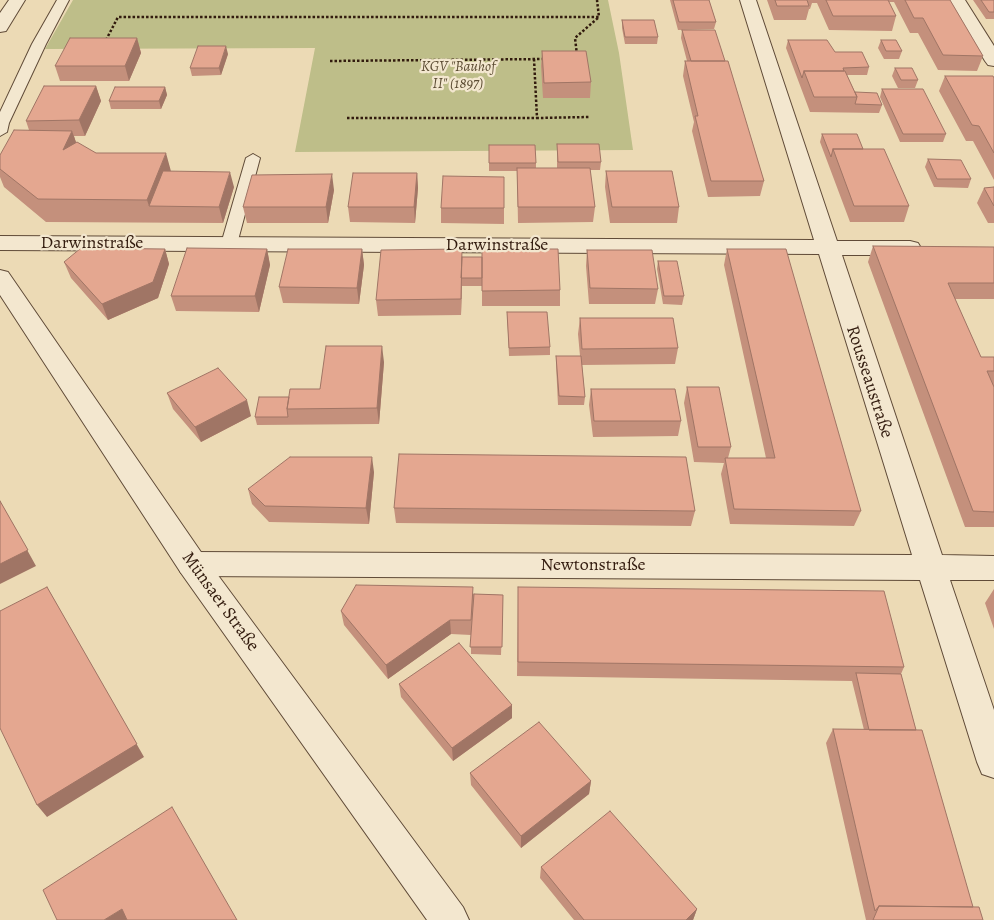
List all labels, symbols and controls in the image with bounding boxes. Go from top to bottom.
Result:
park label: KGV "Bauhof II" (1897) [421,58,495,93]
street label: Darwinstraße [41,233,143,255]
street label: Darwinstraße [446,235,548,257]
street label: Rousseaustraße [841,323,897,441]
street label: Münsaer Straße [177,548,263,656]
street label: Newtonstraße [540,555,646,577]

